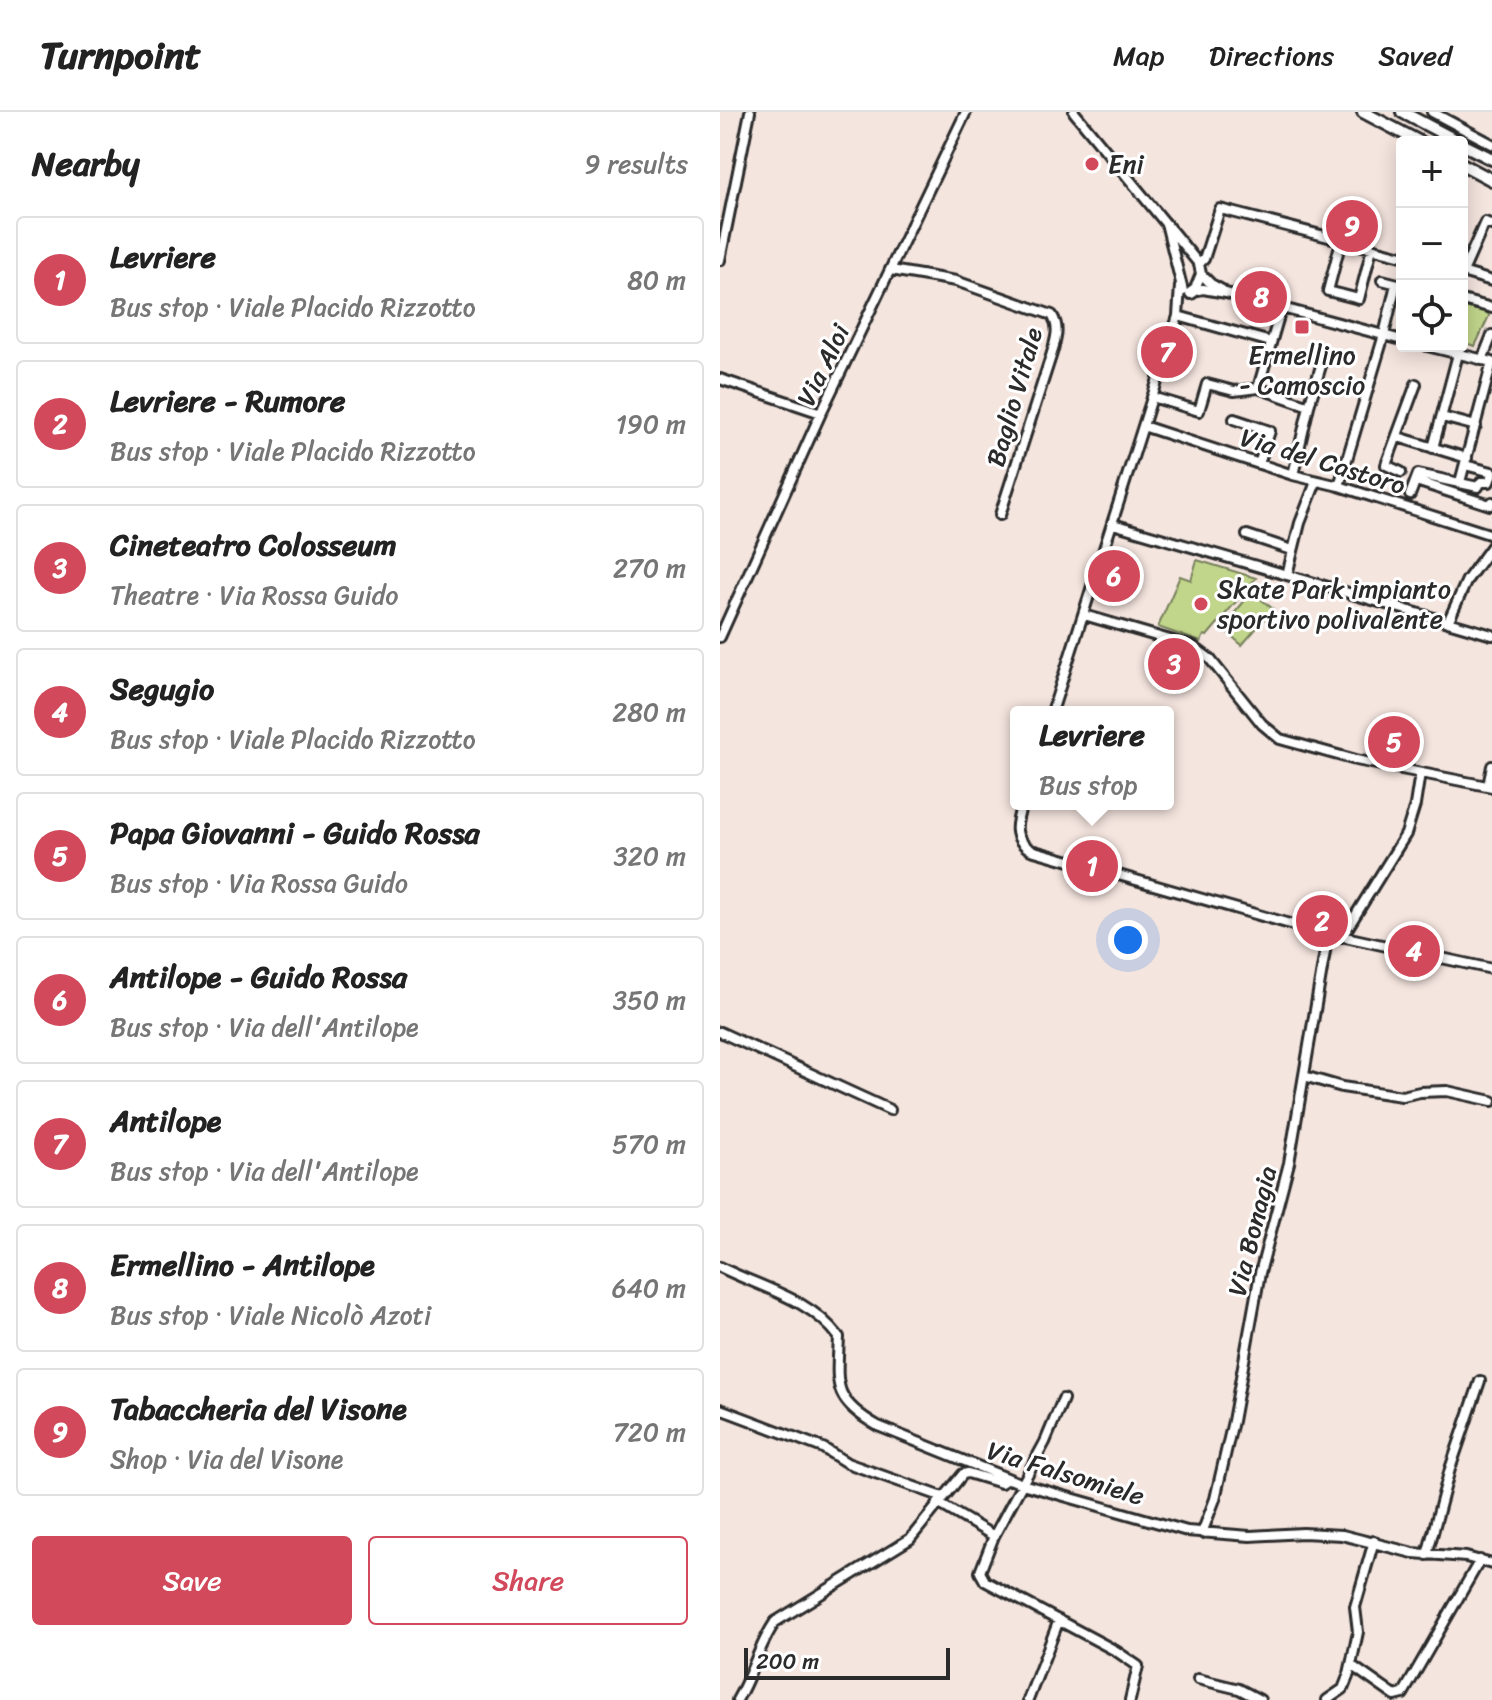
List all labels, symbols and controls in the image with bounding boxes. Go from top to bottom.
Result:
text: Turnpoint [40,22,201,89]
text: Map [1113,31,1165,80]
text: Directions [1209,31,1334,80]
text: Saved [1378,31,1452,80]
text: Nearby [32,134,140,194]
map controls [1396,136,1468,352]
button: + [1396,136,1468,208]
text: 9 results [585,141,688,187]
place label: Eni [1108,141,1144,187]
marker: Eni [1083,155,1101,173]
pin: 9 [1326,196,1378,256]
button: − [1396,208,1468,280]
text: Levriere [110,230,216,284]
text: 1 [54,257,66,303]
text: 80 m [627,257,686,303]
pin: 8 [1235,267,1287,327]
button: locate [1396,280,1468,352]
text: Bus stop · Viale Placido Rizzotto [110,284,476,330]
street label: Via Aloi [783,315,863,414]
marker: Ermellino - Camoscio [1293,318,1311,336]
street label: Baglio Vitale [972,322,1056,472]
pin: 7 [1141,322,1193,382]
place label: Ermellino - Camoscio [1239,332,1365,408]
text: Levriere - Rumore [110,374,345,428]
text: 2 [52,401,68,447]
text: 190 m [616,401,686,447]
street label: Via del Castoro [1235,414,1412,508]
text: Bus stop · Viale Placido Rizzotto [110,428,476,474]
text: Cineteatro Colosseum [110,518,397,572]
text: 3 [53,545,67,591]
text: 270 m [613,545,686,591]
pin: 6 [1088,546,1140,606]
place label: Skate Park impianto sportivo polivalente [1216,566,1451,642]
text: Theatre · Via Rossa Guido [110,572,399,618]
marker: Skate Park impianto sportivo polivalente [1192,595,1210,613]
pin: 3 [1148,634,1200,694]
text: Segugio [110,662,214,716]
text: 4 [52,689,68,735]
text: 280 m [612,689,686,735]
popup [1010,706,1174,810]
text: Levriere [1039,708,1145,762]
pin: 5 [1368,712,1420,772]
text: Bus stop · Viale Placido Rizzotto [110,716,476,762]
text: Bus stop [1039,762,1137,808]
text: Papa Giovanni - Guido Rossa [110,806,480,860]
text: 5 [52,833,68,879]
text: 320 m [614,833,686,879]
pin: 1 [1066,836,1118,896]
text: Bus stop · Via Rossa Guido [110,860,408,906]
pin: 2 [1296,891,1348,951]
your location [1108,920,1148,960]
pin: 4 [1388,921,1440,981]
text: Antilope - Guido Rossa [110,950,407,1004]
text: 6 [53,977,67,1023]
text: 350 m [613,977,686,1023]
text: Bus stop · Via dell'Antilope [110,1004,419,1050]
text: Antilope [110,1094,221,1148]
text: 7 [53,1121,67,1167]
text: 570 m [612,1121,686,1167]
text: Bus stop · Via dell'Antilope [110,1148,419,1194]
street label: Via Bonagia [1214,1161,1290,1301]
text: Ermellino - Antilope [110,1238,375,1292]
text: 8 [52,1265,68,1311]
text: 640 m [612,1265,686,1311]
text: Bus stop · Viale Nicolò Azoti [110,1292,431,1338]
text: Tabaccheria del Visone [110,1382,407,1436]
text: 9 [52,1409,68,1455]
text: 720 m [613,1409,686,1455]
street label: Via Falsomiele [981,1427,1151,1519]
text: Shop · Via del Visone [110,1436,343,1482]
button: Save [32,1536,352,1625]
button: Share [368,1536,688,1625]
text: 200 m [756,1642,819,1681]
scale bar [744,1644,950,1680]

